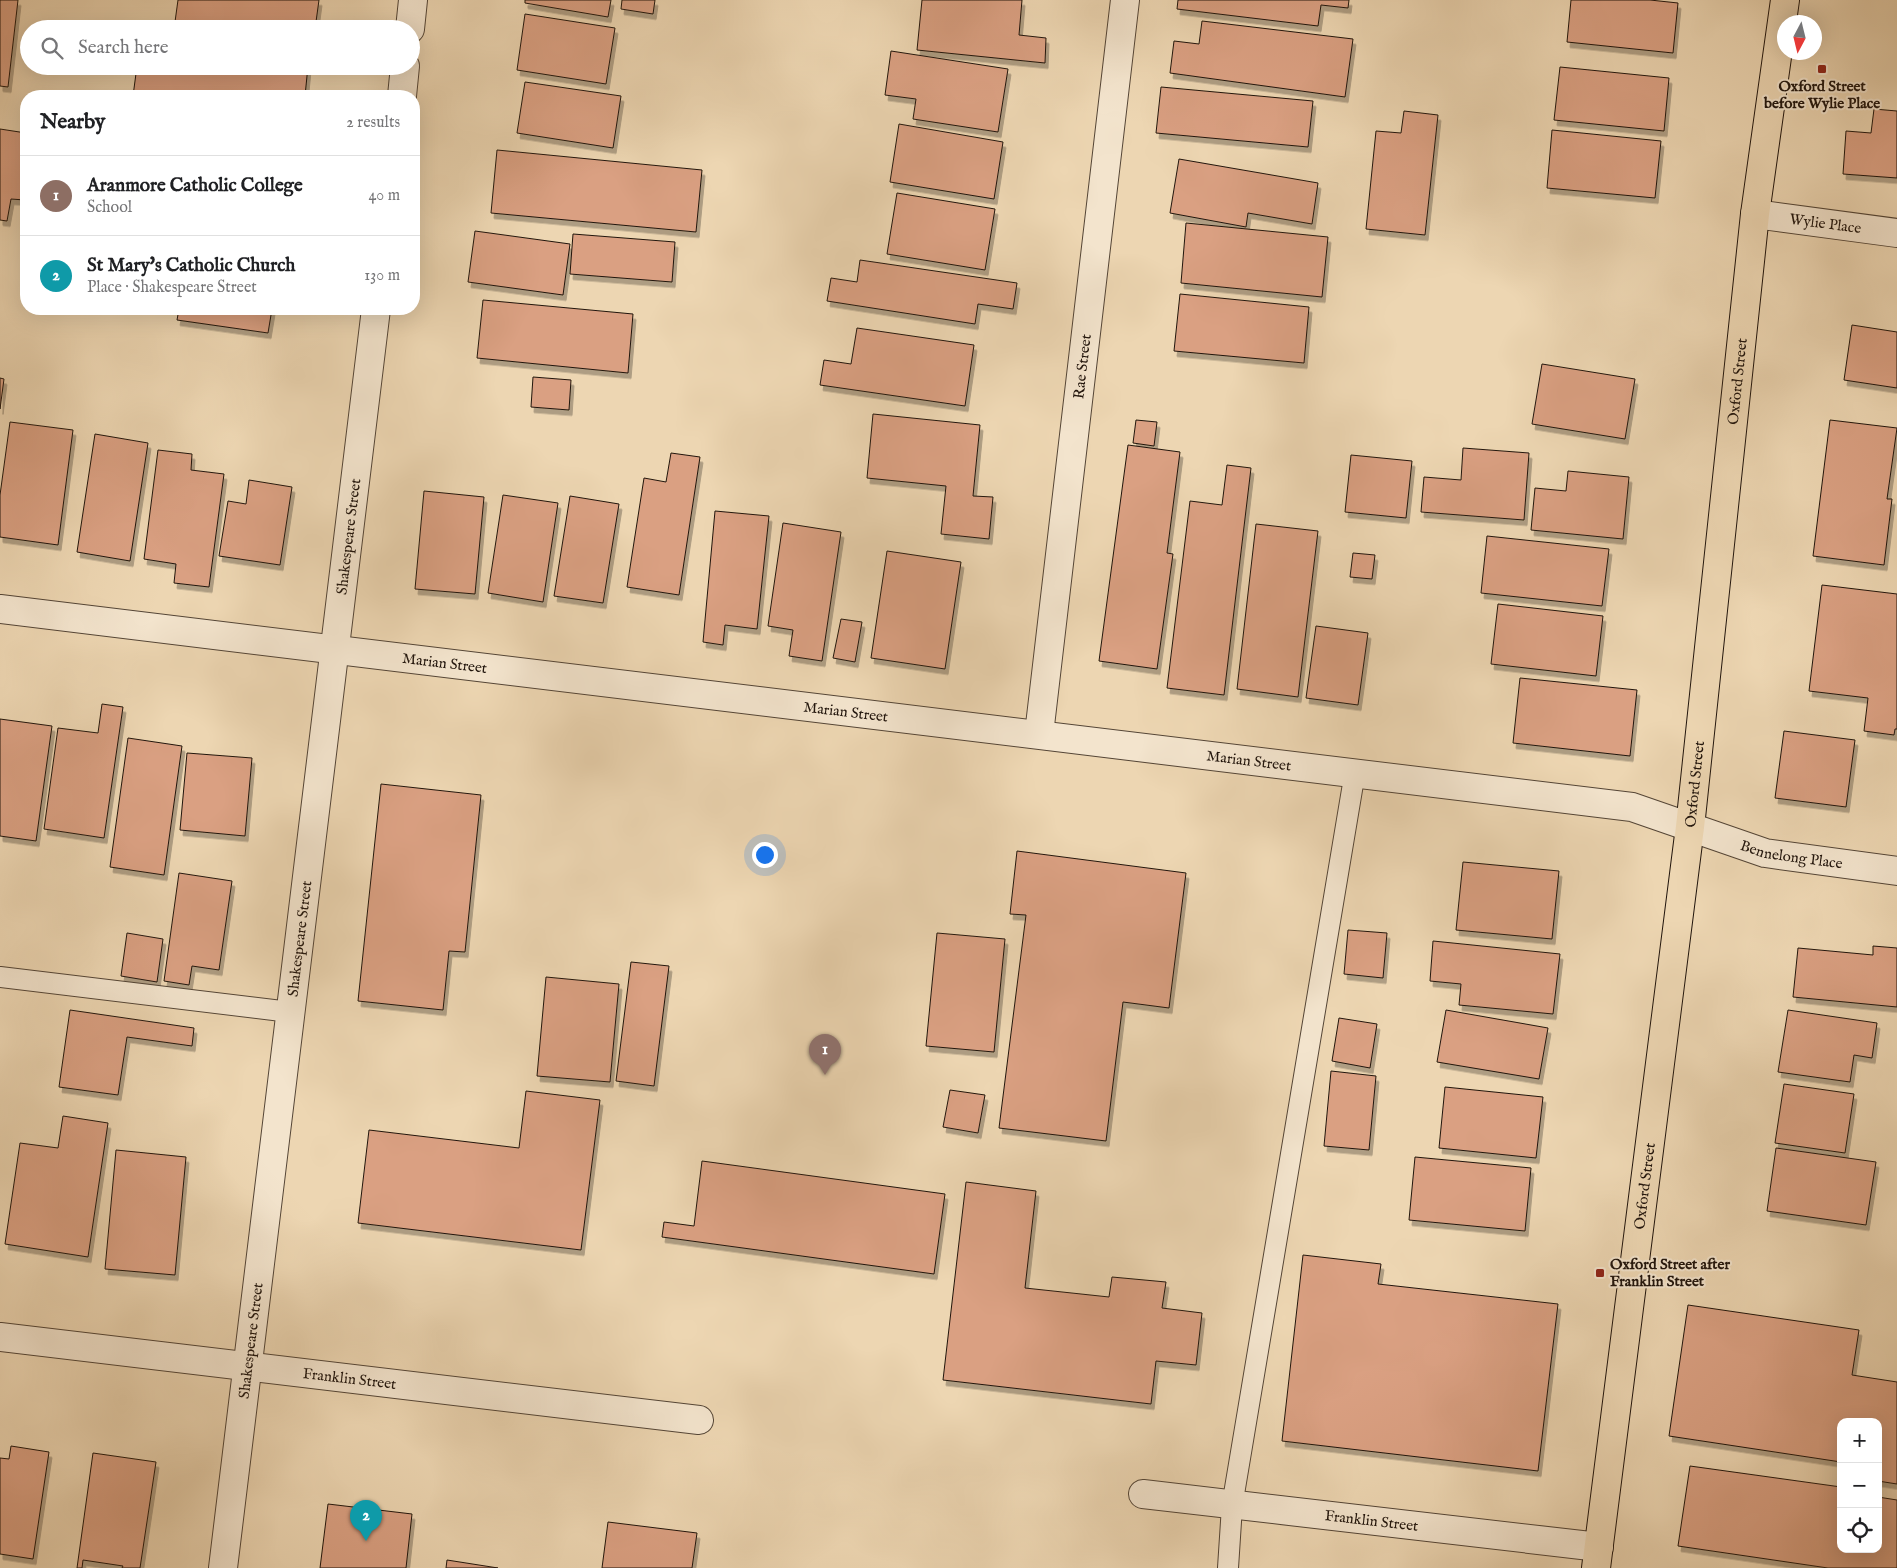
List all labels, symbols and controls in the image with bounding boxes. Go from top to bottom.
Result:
north arrow [1777,15,1822,60]
search box [20,20,420,75]
icon: search [38,34,66,62]
text: Search here [78,36,169,60]
marker: Oxford Street before Wylie Place [1816,63,1828,75]
place label: Oxford Street before Wylie Place [1763,77,1880,113]
text: Nearby [40,109,105,136]
text: 2 results [346,113,400,133]
text: Aranmore Catholic College [87,174,303,198]
text: 1 [53,186,59,206]
text: 40 m [368,186,400,206]
text: School [87,198,132,218]
street label: Wylie Place [1788,210,1862,238]
text: St Mary's Catholic Church [87,254,295,278]
text: 2 [52,266,60,286]
text: 130 m [364,266,400,286]
text: Place · Shakespeare Street [87,278,257,298]
street label: Rae Street [1069,333,1096,400]
street label: Oxford Street [1724,337,1752,426]
street label: Shakespeare Street [332,478,365,596]
street label: Marian Street [401,649,488,678]
street label: Marian Street [802,698,889,727]
street label: Oxford Street [1681,740,1709,829]
street label: Marian Street [1205,746,1292,776]
street label: Bennelong Place [1738,836,1844,873]
your location [752,842,778,868]
street label: Shakespeare Street [284,880,316,998]
pin: 1 [809,1034,841,1075]
street label: Oxford Street [1630,1142,1660,1231]
place label: Oxford Street after Franklin Street [1610,1255,1730,1291]
marker: Oxford Street after Franklin Street [1594,1267,1606,1279]
street label: Shakespeare Street [235,1282,268,1400]
street label: Franklin Street [302,1364,397,1394]
map controls [1837,1418,1882,1553]
button: + [1837,1418,1882,1463]
button: − [1837,1463,1882,1508]
pin: 2 [350,1500,382,1541]
street label: Franklin Street [1324,1506,1419,1536]
button: locate [1837,1508,1882,1553]

